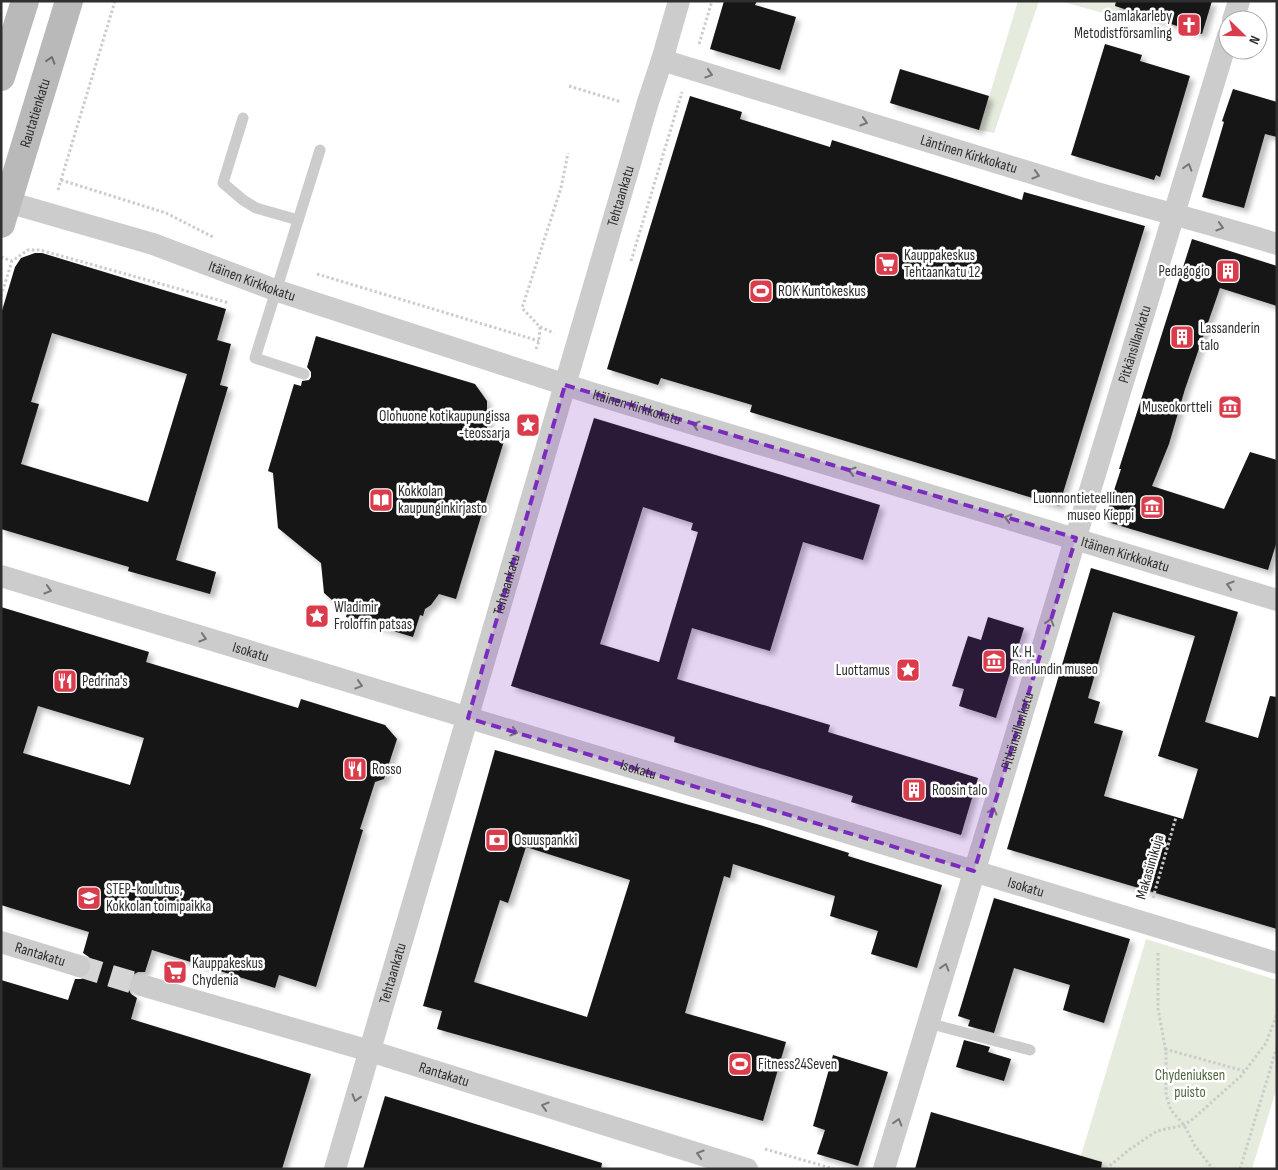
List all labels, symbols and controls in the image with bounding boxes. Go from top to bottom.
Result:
place label: Gamlakarleby Metodistförsamling [1074,7,1172,43]
north arrow [1218,10,1268,60]
church icon: Gamlakarleby Metodistförsamling [1176,12,1202,38]
text: N [1245,33,1264,47]
one-way arrow [45,56,55,65]
one-way arrow [704,68,713,78]
street label: Rautatienkatu [15,76,54,150]
one-way arrow [860,116,868,126]
street label: Läntinen Kirkkokatu [918,130,1020,178]
street label: Tehtaankatu [603,163,638,229]
one-way arrow [1182,163,1192,172]
one-way arrow [1032,169,1040,179]
one-way arrow [1216,222,1224,232]
place label: Kauppakeskus Tehtaankatu 12 [904,246,980,282]
supermarket icon: Kauppakeskus Tehtaankatu 12 [874,251,900,277]
street label: Itäinen Kirkkokatu [206,256,298,306]
building icon: Pedagogio [1215,258,1241,284]
place label: Pedagogio [1159,262,1210,281]
sports icon: ROK Kuntokeskus [748,278,774,304]
place label: ROK Kuntokeskus [778,282,866,301]
street label: Pitkänsillankatu [1114,303,1155,385]
place label: Lassanderin talo [1200,319,1260,355]
building icon: Lassanderin talo [1169,324,1195,350]
street label: Itäinen Kirkkokatu [591,385,683,429]
museum icon: Museokortteli [1217,394,1243,420]
place label: Museokortteli [1142,398,1212,417]
place label: Olohuone kotikaupungissa -teossarja [379,407,510,443]
place icon: Olohuone kotikaupungissa -teossarja [515,412,541,438]
one-way arrow [693,420,701,430]
one-way arrow [848,467,857,477]
place label: Kokkolan kaupunginkirjasto [398,482,487,518]
library icon: Kokkolan kaupunginkirjasto [368,487,394,513]
place label: Luonnontieteellinen museo Kieppi [1033,489,1134,525]
museum icon: Luonnontieteellinen museo Kieppi [1139,494,1165,520]
one-way arrow [1004,514,1012,524]
street label: Itäinen Kirkkokatu [1079,532,1172,576]
street label: Tehtaankatu [489,552,524,617]
one-way arrow [1227,581,1235,591]
one-way arrow [43,585,52,595]
place label: Wladimir Froloffin patsas [334,598,412,634]
place icon: Wladimir Froloffin patsas [304,603,330,629]
one-way arrow [1045,619,1055,627]
one-way arrow [199,632,207,642]
street label: Isokatu [230,637,271,666]
place label: K. H. Renlundin museo [1012,643,1098,679]
museum icon: K. H. Renlundin museo [981,648,1007,674]
place icon: Luottamus [895,657,921,683]
place label: Luottamus [836,661,890,680]
restaurant icon: Pedrina's [52,668,78,694]
place label: Pedrina's [82,672,128,691]
one-way arrow [354,679,363,689]
street label: Pitkänsillankatu [996,690,1038,772]
one-way arrow [510,726,518,736]
street label: Isokatu [618,755,659,784]
restaurant icon: Rosso [342,756,368,782]
place label: Rosso [372,760,402,779]
building icon: Roosin talo [901,777,927,803]
place label: Roosin talo [932,781,987,800]
one-way arrow [987,808,997,816]
bank icon: Osuuspankki [484,827,510,853]
place label: Osuuspankki [514,831,578,850]
street label: Makasiinikuja [1132,832,1168,902]
street label: Isokatu [1005,872,1046,901]
place label: STEP-koulutus, Kokkolan toimipaikka [106,880,212,916]
school or university icon: STEP-koulutus, Kokkolan toimipaikka [76,885,102,911]
street label: Rantakatu [13,937,68,971]
street label: Tehtaankatu [375,941,410,1006]
place label: Kauppakeskus Chydenia [192,954,263,990]
supermarket icon: Kauppakeskus Chydenia [162,959,188,985]
one-way arrow [940,963,950,971]
sports icon: Fitness24Seven [727,1051,753,1077]
place label: Fitness24Seven [758,1055,837,1074]
street label: Rantakatu [417,1057,472,1091]
park label: Chydeniuksen puisto [1155,1066,1225,1102]
one-way arrow [352,1093,362,1102]
one-way arrow [541,1102,550,1112]
one-way arrow [893,1118,903,1127]
one-way arrow [696,1150,705,1160]

